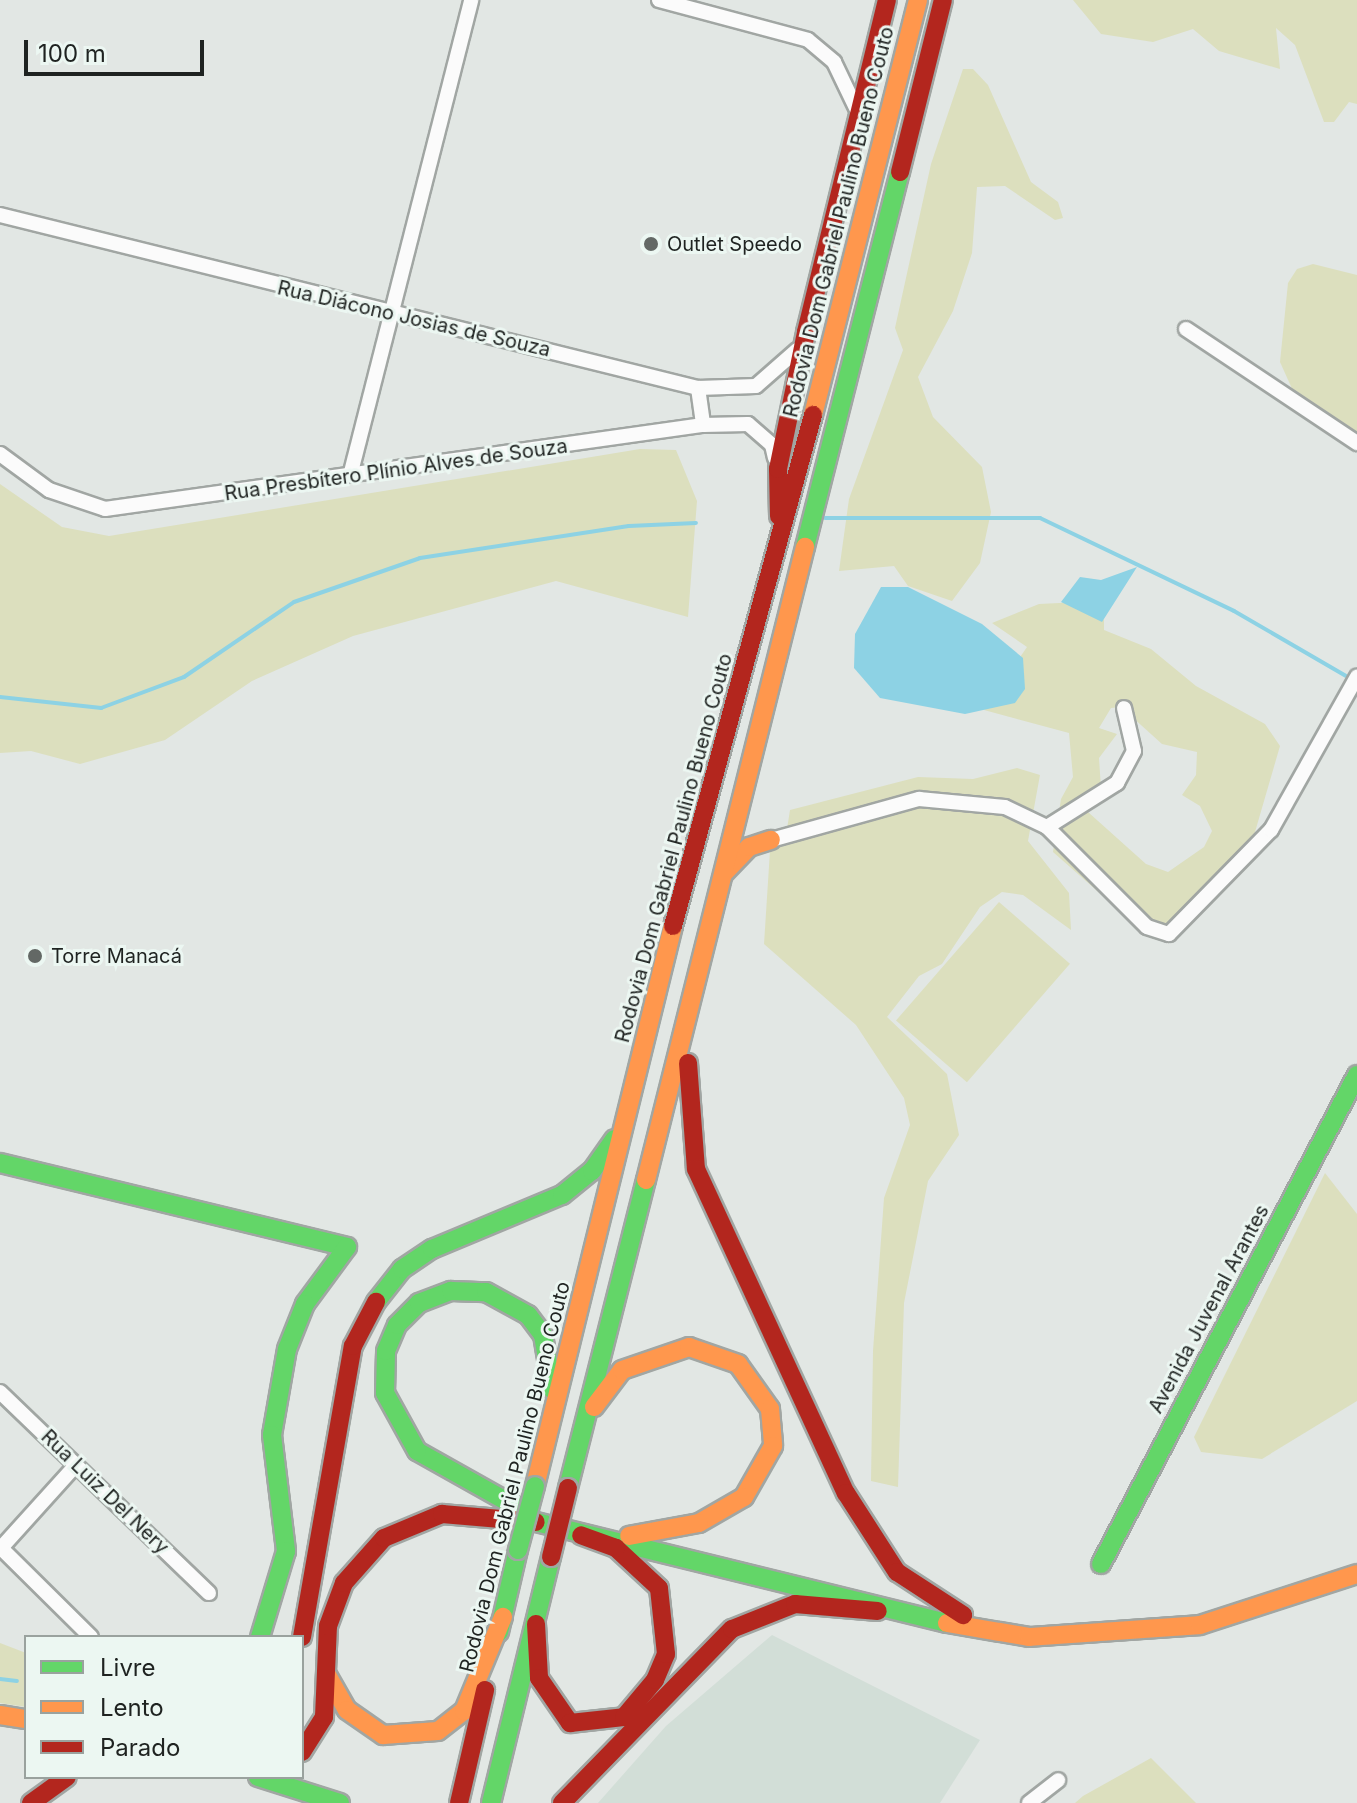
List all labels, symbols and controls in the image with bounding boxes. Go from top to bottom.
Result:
scale bar [28,24,208,74]
street label: Rodovia Dom Gabriel Paulino Bueno Couto [779,24,899,420]
text: 100 m [38,39,106,68]
place label: Outlet Speedo [667,232,802,256]
marker: Outlet Speedo [642,235,660,253]
street label: Rua Diácono Josias de Souza [275,276,553,362]
street label: Rua Presbítero Plínio Alves de Souza [223,434,569,506]
street label: Rodovia Dom Gabriel Paulino Bueno Couto [610,651,738,1045]
place label: Torre Manacá [51,944,182,968]
marker: Torre Manacá [26,947,44,965]
street label: Avenida Juvenal Arantes [1144,1201,1274,1417]
street label: Rodovia Dom Gabriel Paulino Bueno Couto [455,1279,575,1675]
street label: Rua Luiz Del Nery [36,1425,174,1559]
legend [24,1635,304,1779]
text: Livre [100,1653,156,1682]
text: Lento [100,1693,164,1722]
text: Parado [100,1733,180,1762]

